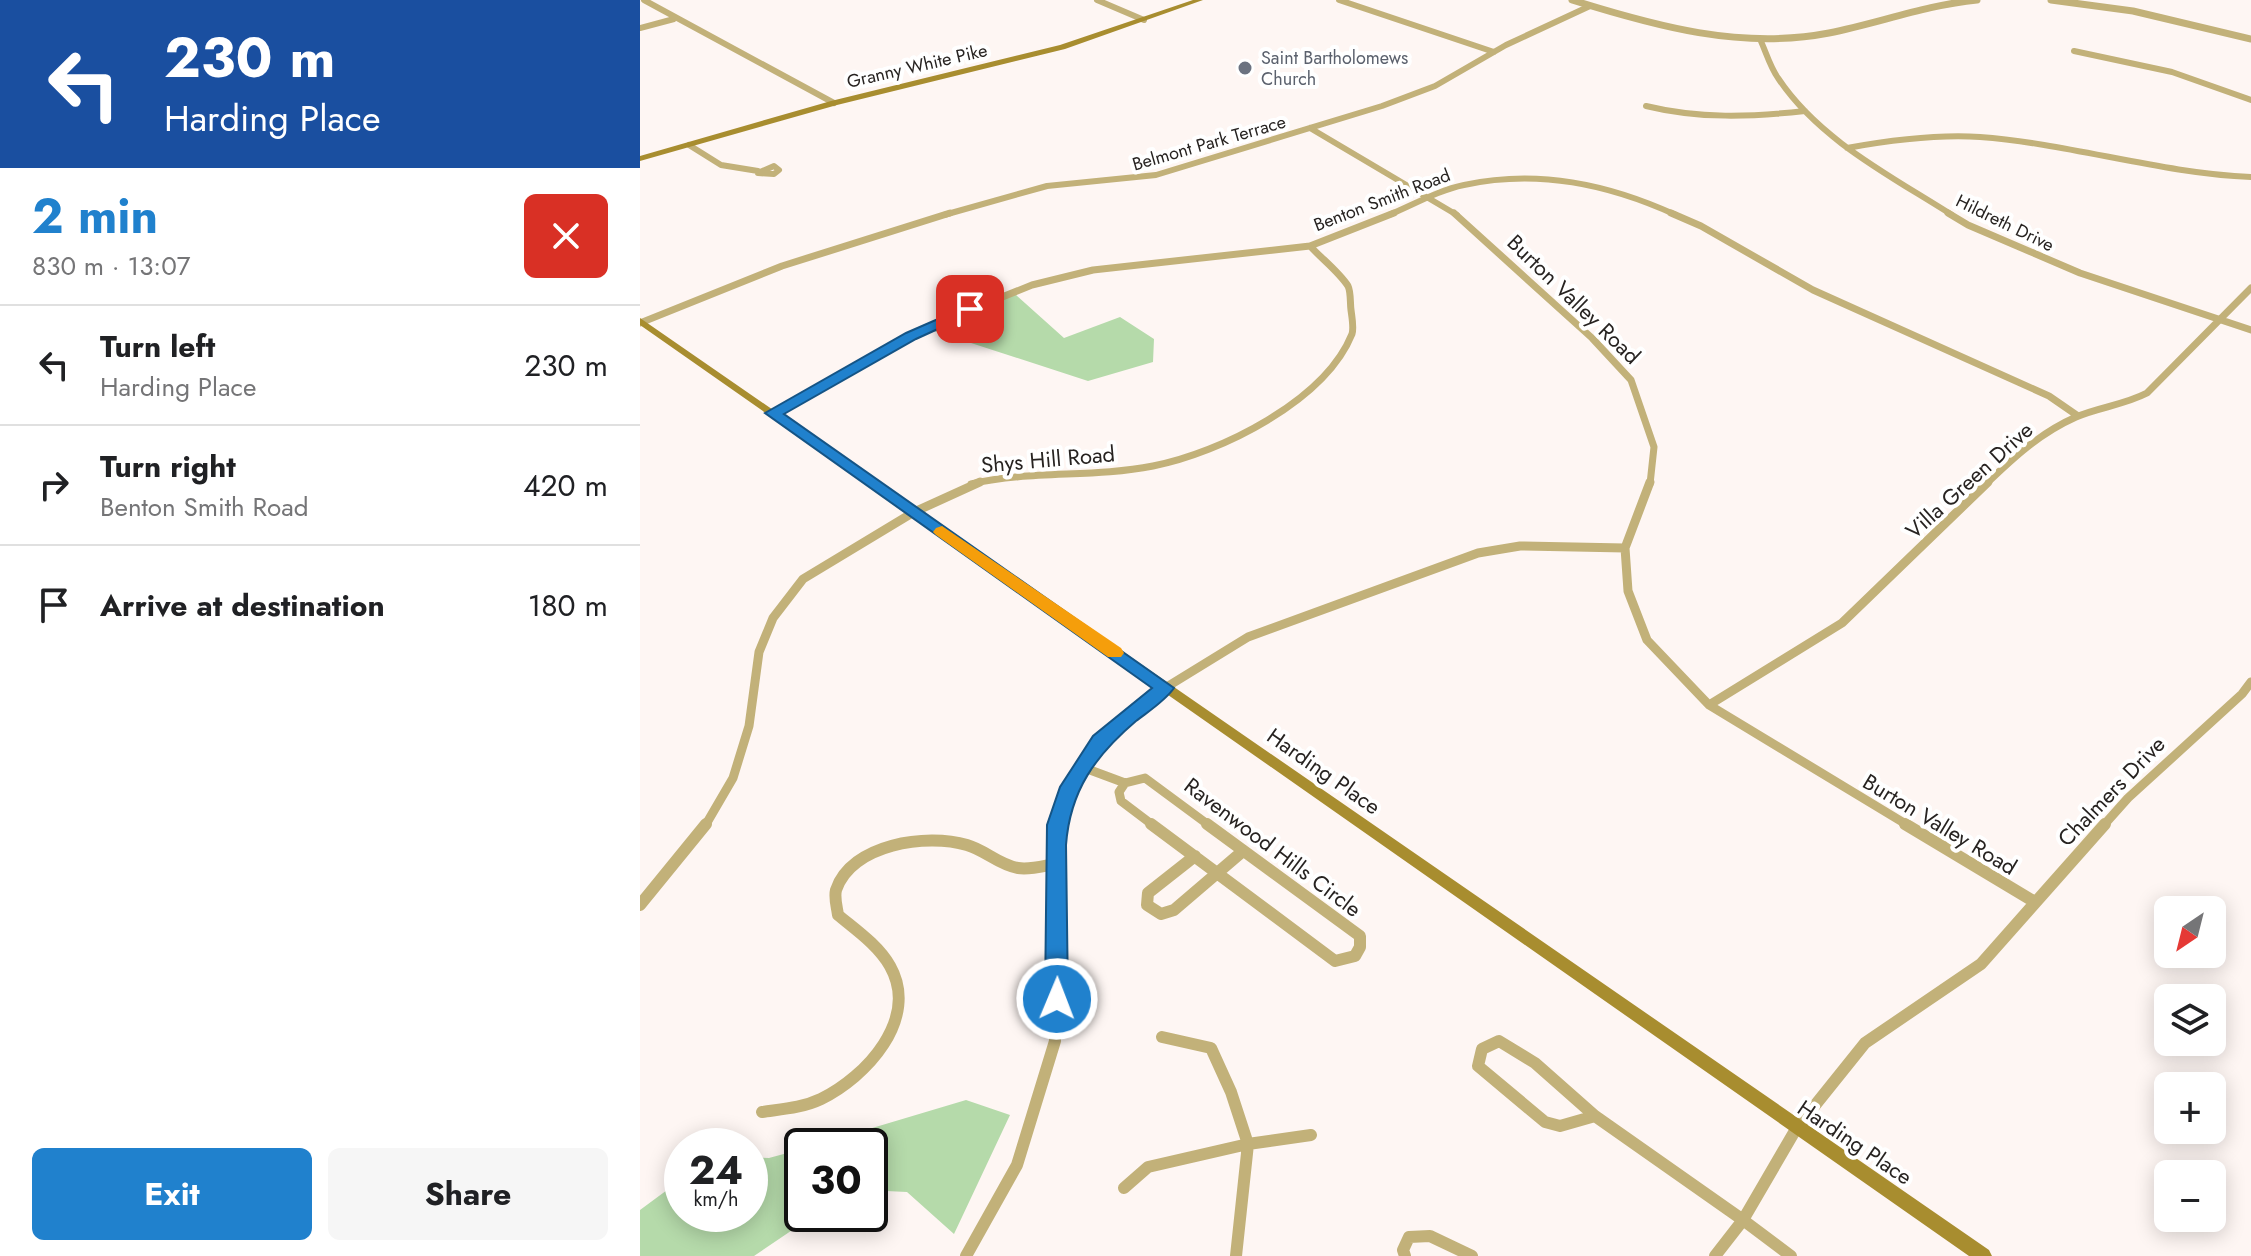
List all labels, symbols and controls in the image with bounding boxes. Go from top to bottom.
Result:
text: 230 m [164,17,335,98]
icon: left [32,32,136,136]
street label: Granny White Pike [844,37,990,95]
place label: Saint Bartholomews Church [1261,45,1408,92]
marker: Saint Bartholomews Church [1236,59,1254,77]
text: Harding Place [164,92,381,144]
street label: Belmont Park Terrace [1129,109,1289,177]
street label: Benton Smith Road [1310,162,1454,238]
text: 2 min [32,182,158,251]
street label: Hildreth Drive [1952,188,2058,258]
button: close [524,194,608,278]
street label: Burton Valley Road [1500,227,1648,371]
text: 830 m · 13:07 [32,247,190,285]
pin [936,275,1004,343]
icon: arrive [948,287,992,331]
text: Turn left [100,325,215,368]
icon: left [32,343,76,387]
text: 230 m [524,344,608,387]
text: Harding Place [100,368,256,406]
street label: Villa Green Drive [1898,414,2040,546]
street label: Shys Hill Road [980,437,1116,481]
text: Turn right [100,445,236,488]
icon: right [32,463,76,507]
text: 420 m [523,464,608,507]
text: Benton Smith Road [100,488,309,526]
icon: arrive [32,583,76,627]
text: Arrive at destination [100,584,385,627]
text: 180 m [528,584,608,627]
street label: Harding Place [1261,720,1387,822]
street label: Chalmers Drive [2050,729,2172,853]
street label: Burton Valley Road [1857,765,2023,883]
street label: Ravenwood Hills Circle [1178,770,1368,924]
north arrow [2154,896,2226,968]
map controls [2154,896,2226,1232]
position arrow [1015,957,1099,1041]
button: layers [2154,984,2226,1056]
button: + [2154,1072,2226,1144]
street label: Harding Place [1791,1092,1919,1192]
speed limit sign: 30 [784,1128,888,1232]
text: 24 [689,1141,743,1199]
button: Exit [32,1148,312,1240]
button: Share [328,1148,608,1240]
button: − [2154,1160,2226,1232]
text: km/h [693,1185,739,1214]

